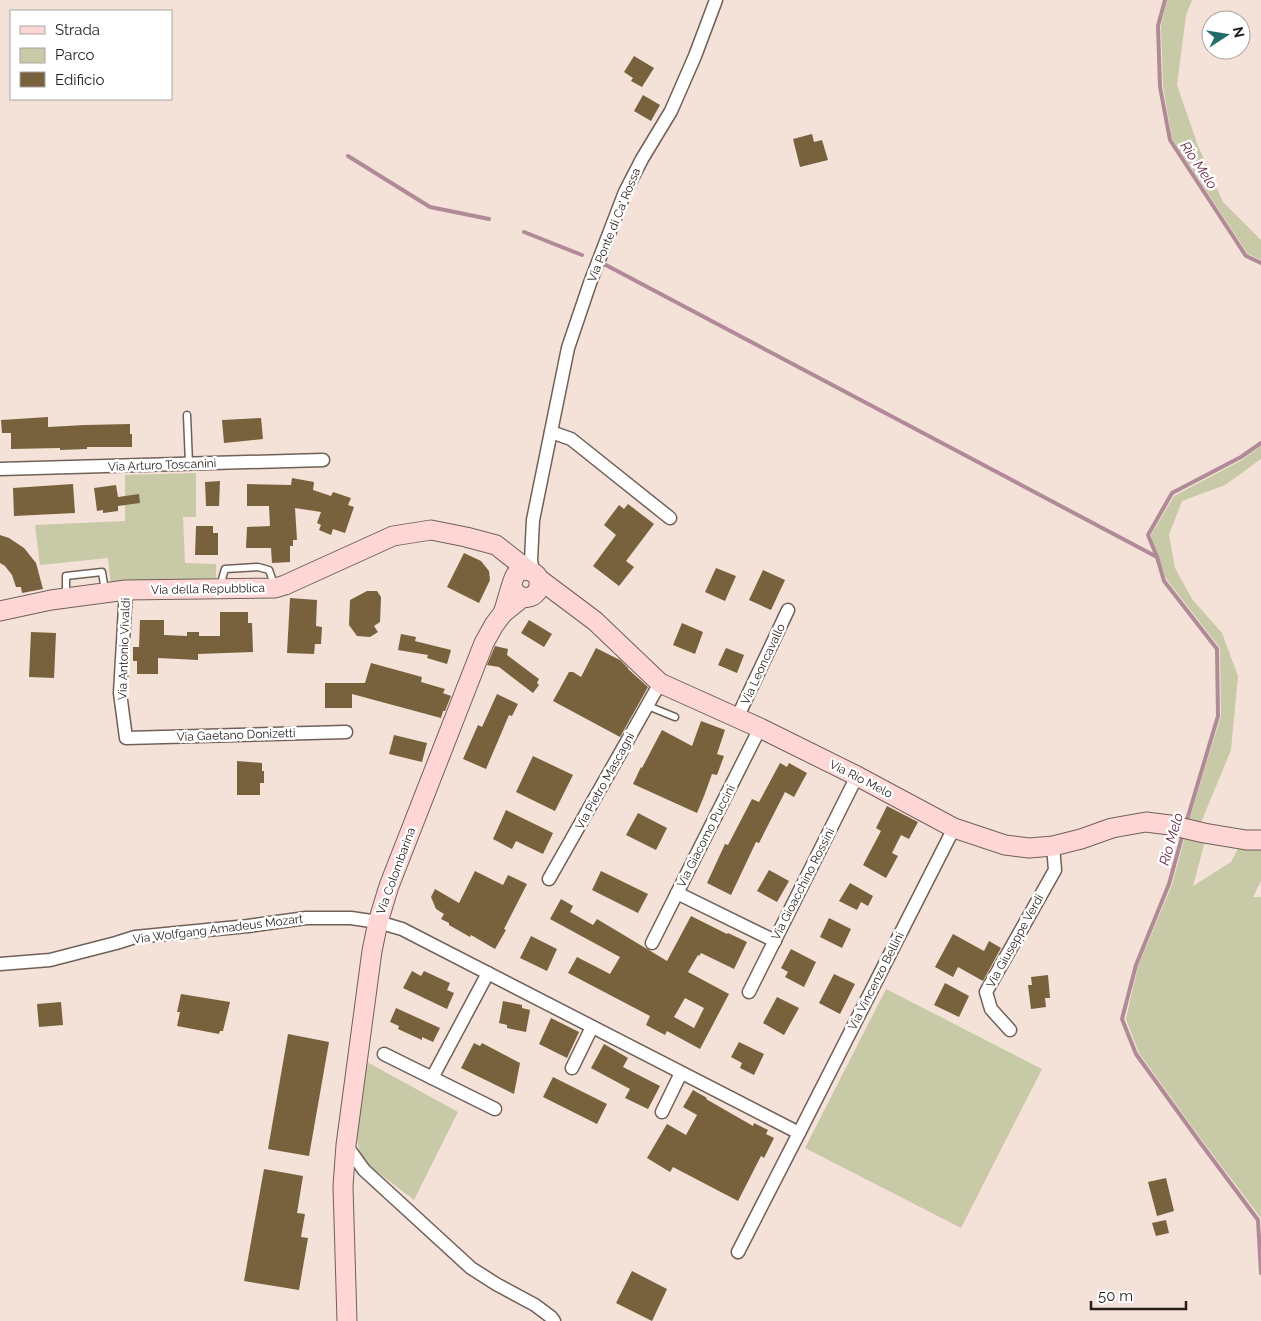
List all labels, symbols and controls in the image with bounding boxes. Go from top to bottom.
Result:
legend [10,10,172,100]
north arrow [1201,10,1251,60]
text: Strada [55,21,100,39]
text: N [1230,25,1248,39]
text: Parco [55,46,95,64]
text: Edificio [55,71,105,89]
water label: Rio Melo [1177,138,1221,192]
street label: Via Ponte di Ca' Rossa [585,166,643,284]
street label: Via Arturo Toscanini [107,456,217,474]
street label: Via della Repubblica [151,581,265,597]
street label: Via Antonio Vivaldi [115,598,133,700]
street label: Via Leoncavallo [738,621,788,707]
street label: Via Gaetano Donizetti [176,726,296,744]
street label: Via Pietro Mascagni [573,730,637,832]
street label: Via Rio Melo [827,757,895,801]
street label: Via Giacomo Puccini [674,783,738,889]
water label: Rio Melo [1156,811,1186,867]
street label: Via Colombarina [374,826,418,916]
street label: Via Gioacchino Rossini [769,826,837,942]
street label: Via Giuseppe Verdi [984,892,1046,990]
street label: Via Wolfgang Amadeus Mozart [132,912,304,946]
street label: Via Vincenzo Bellini [845,930,907,1032]
scale bar [1091,1278,1186,1310]
text: 50 m [1098,1287,1133,1305]

